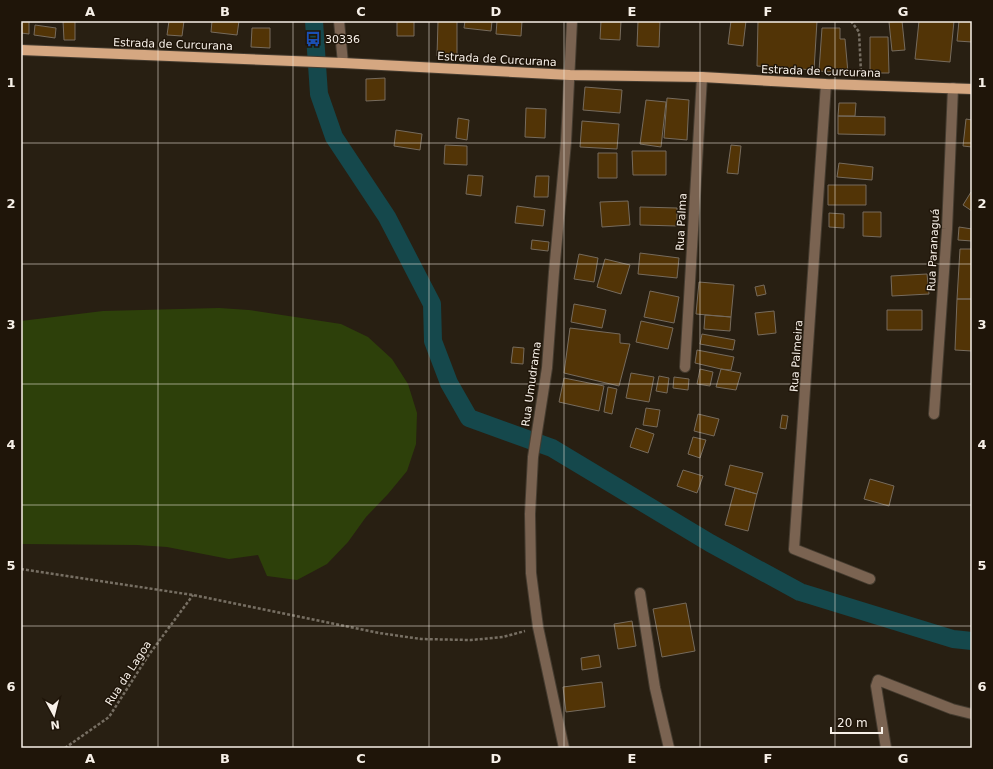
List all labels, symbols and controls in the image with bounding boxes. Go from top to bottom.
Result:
text: A [85,4,95,19]
text: B [220,4,230,19]
text: C [356,4,366,19]
text: D [491,4,502,19]
text: E [628,4,636,19]
text: F [764,4,772,19]
text: G [898,4,908,19]
bus stop icon: 30336 [304,30,322,48]
place label: 30336 [325,33,360,46]
street label: Estrada de Curcurana [113,36,233,53]
street label: Estrada de Curcurana [437,50,557,69]
street label: Estrada de Curcurana [761,63,881,80]
text: 1 [6,75,16,90]
text: 1 [977,75,987,90]
street label: Rua Palma [673,193,690,251]
text: 2 [6,196,16,211]
text: 2 [977,196,987,211]
street label: Rua Paranaguá [925,208,942,292]
text: 3 [6,317,16,332]
text: 3 [977,317,987,332]
street label: Rua Palmeira [787,320,805,392]
street label: Rua Umudrama [519,341,544,427]
text: 4 [6,437,16,452]
text: 4 [977,437,987,452]
text: 5 [6,558,16,573]
text: 5 [977,558,987,573]
street label: Rua da Lagoa [103,638,154,708]
text: 6 [6,679,16,694]
text: 6 [977,679,987,694]
north arrow [34,695,74,735]
scale bar [831,709,882,735]
text: 20 m [837,716,868,730]
text: N [50,717,61,731]
text: A [85,751,95,766]
text: B [220,751,230,766]
text: C [356,751,366,766]
text: D [491,751,502,766]
text: E [628,751,636,766]
text: F [764,751,772,766]
text: G [898,751,908,766]

